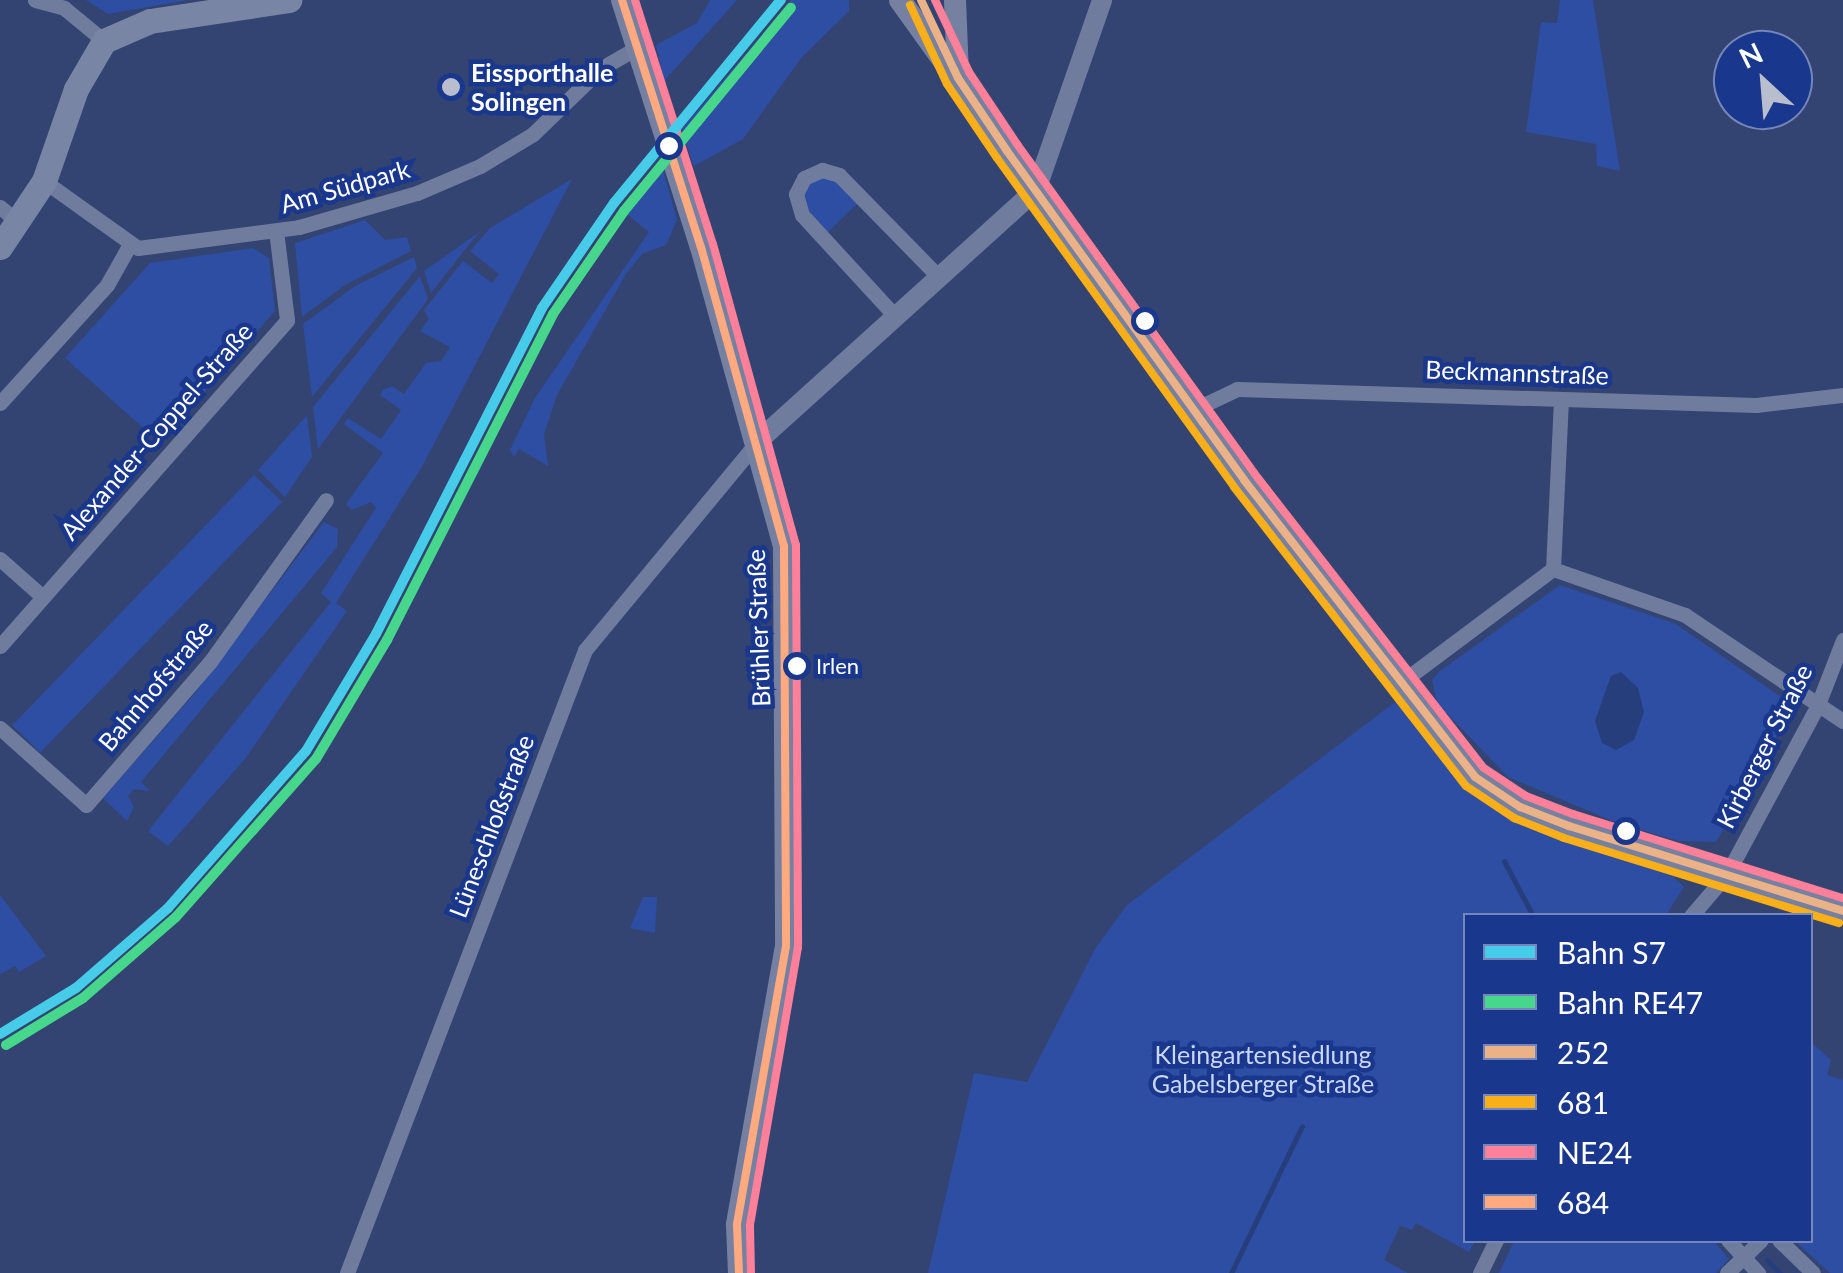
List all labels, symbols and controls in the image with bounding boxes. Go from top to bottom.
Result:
north arrow [1713,30,1813,130]
text: N [1734,35,1768,75]
place label: Eissporthalle Solingen [471,58,613,117]
marker: Eissporthalle Solingen [440,76,462,98]
unlabelled marker [659,136,679,156]
street label: Am Südpark [277,153,413,219]
unlabelled marker [1135,311,1155,331]
street label: Alexander-Coppel-Straße [54,316,258,546]
street label: Beckmannstraße [1425,354,1609,390]
street label: Brühler Straße [740,548,776,708]
street label: Bahnhofstraße [92,613,218,757]
place label: Irlen [816,653,859,679]
marker: Irlen [787,656,807,676]
street label: Kirberger Straße [1710,659,1818,833]
street label: Lüneschloßstraße [442,730,540,922]
unlabelled marker [1616,821,1636,841]
legend [1463,913,1813,1243]
text: Bahn S7 [1557,934,1666,970]
text: Bahn RE47 [1557,984,1703,1020]
text: 252 [1557,1034,1609,1070]
park label: Kleingartensiedlung Gabelsberger Straße [1151,1040,1375,1099]
text: 681 [1557,1084,1609,1120]
text: NE24 [1557,1134,1632,1170]
text: 684 [1557,1184,1609,1220]

